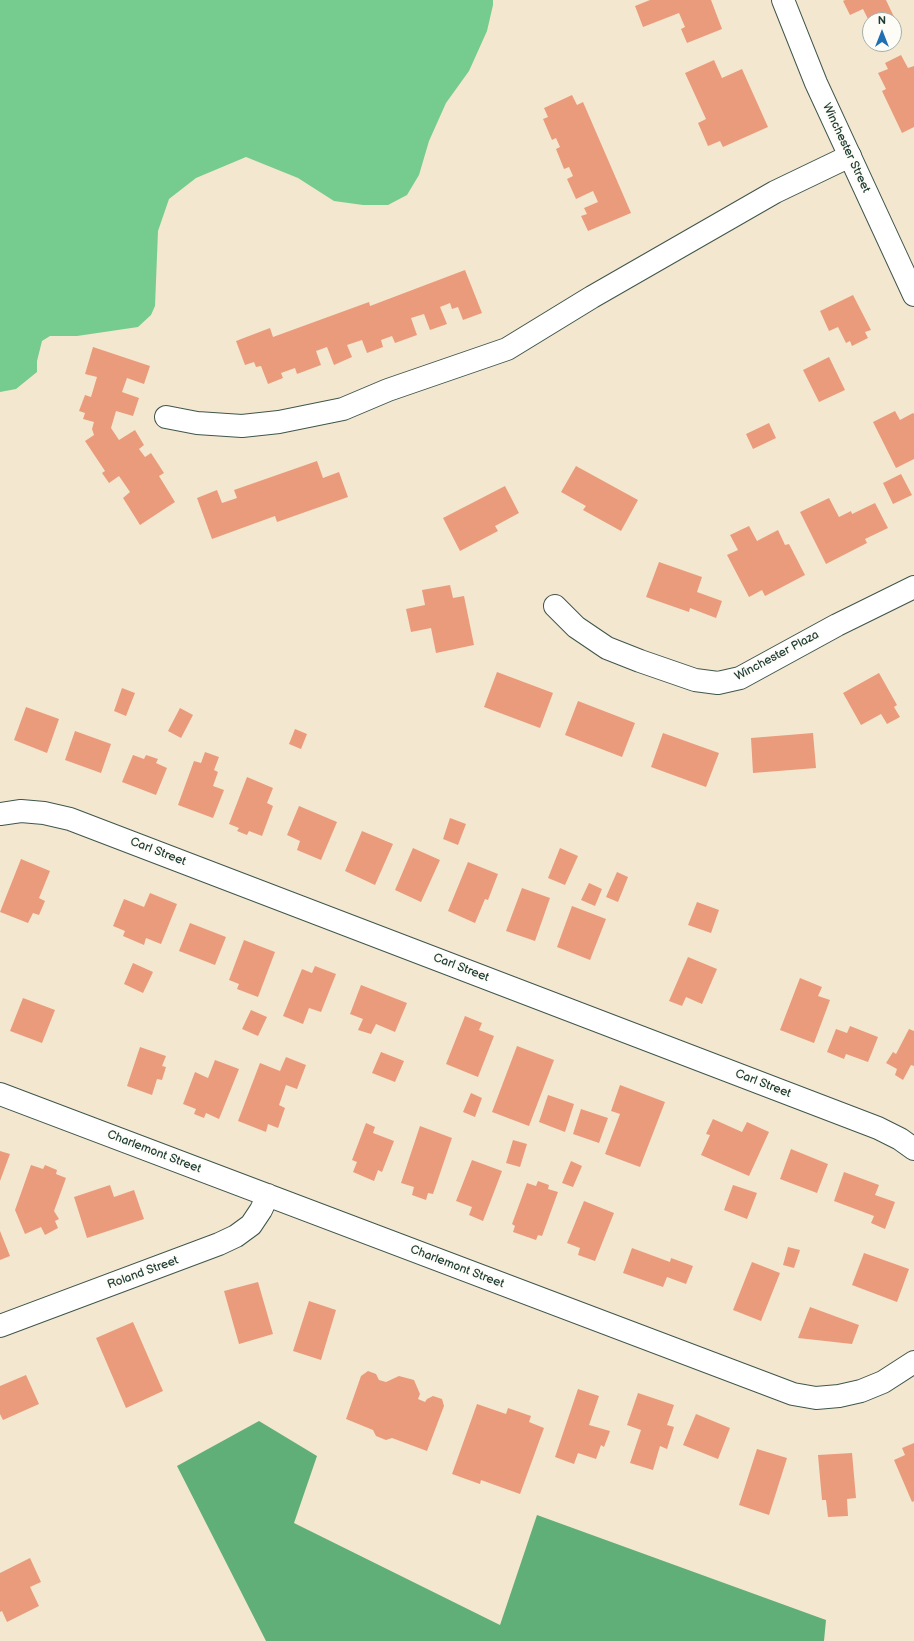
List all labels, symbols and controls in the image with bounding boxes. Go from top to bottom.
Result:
north arrow [862,12,902,52]
text: N [878,14,886,27]
street label: Winchester Street [819,101,873,195]
street label: Winchester Plaza [732,628,822,684]
street label: Carl Street [128,835,188,869]
street label: Carl Street [431,951,491,985]
street label: Carl Street [733,1067,793,1101]
street label: Charlemont Street [105,1127,203,1177]
street label: Charlemont Street [408,1242,506,1292]
street label: Roland Street [106,1253,180,1293]

